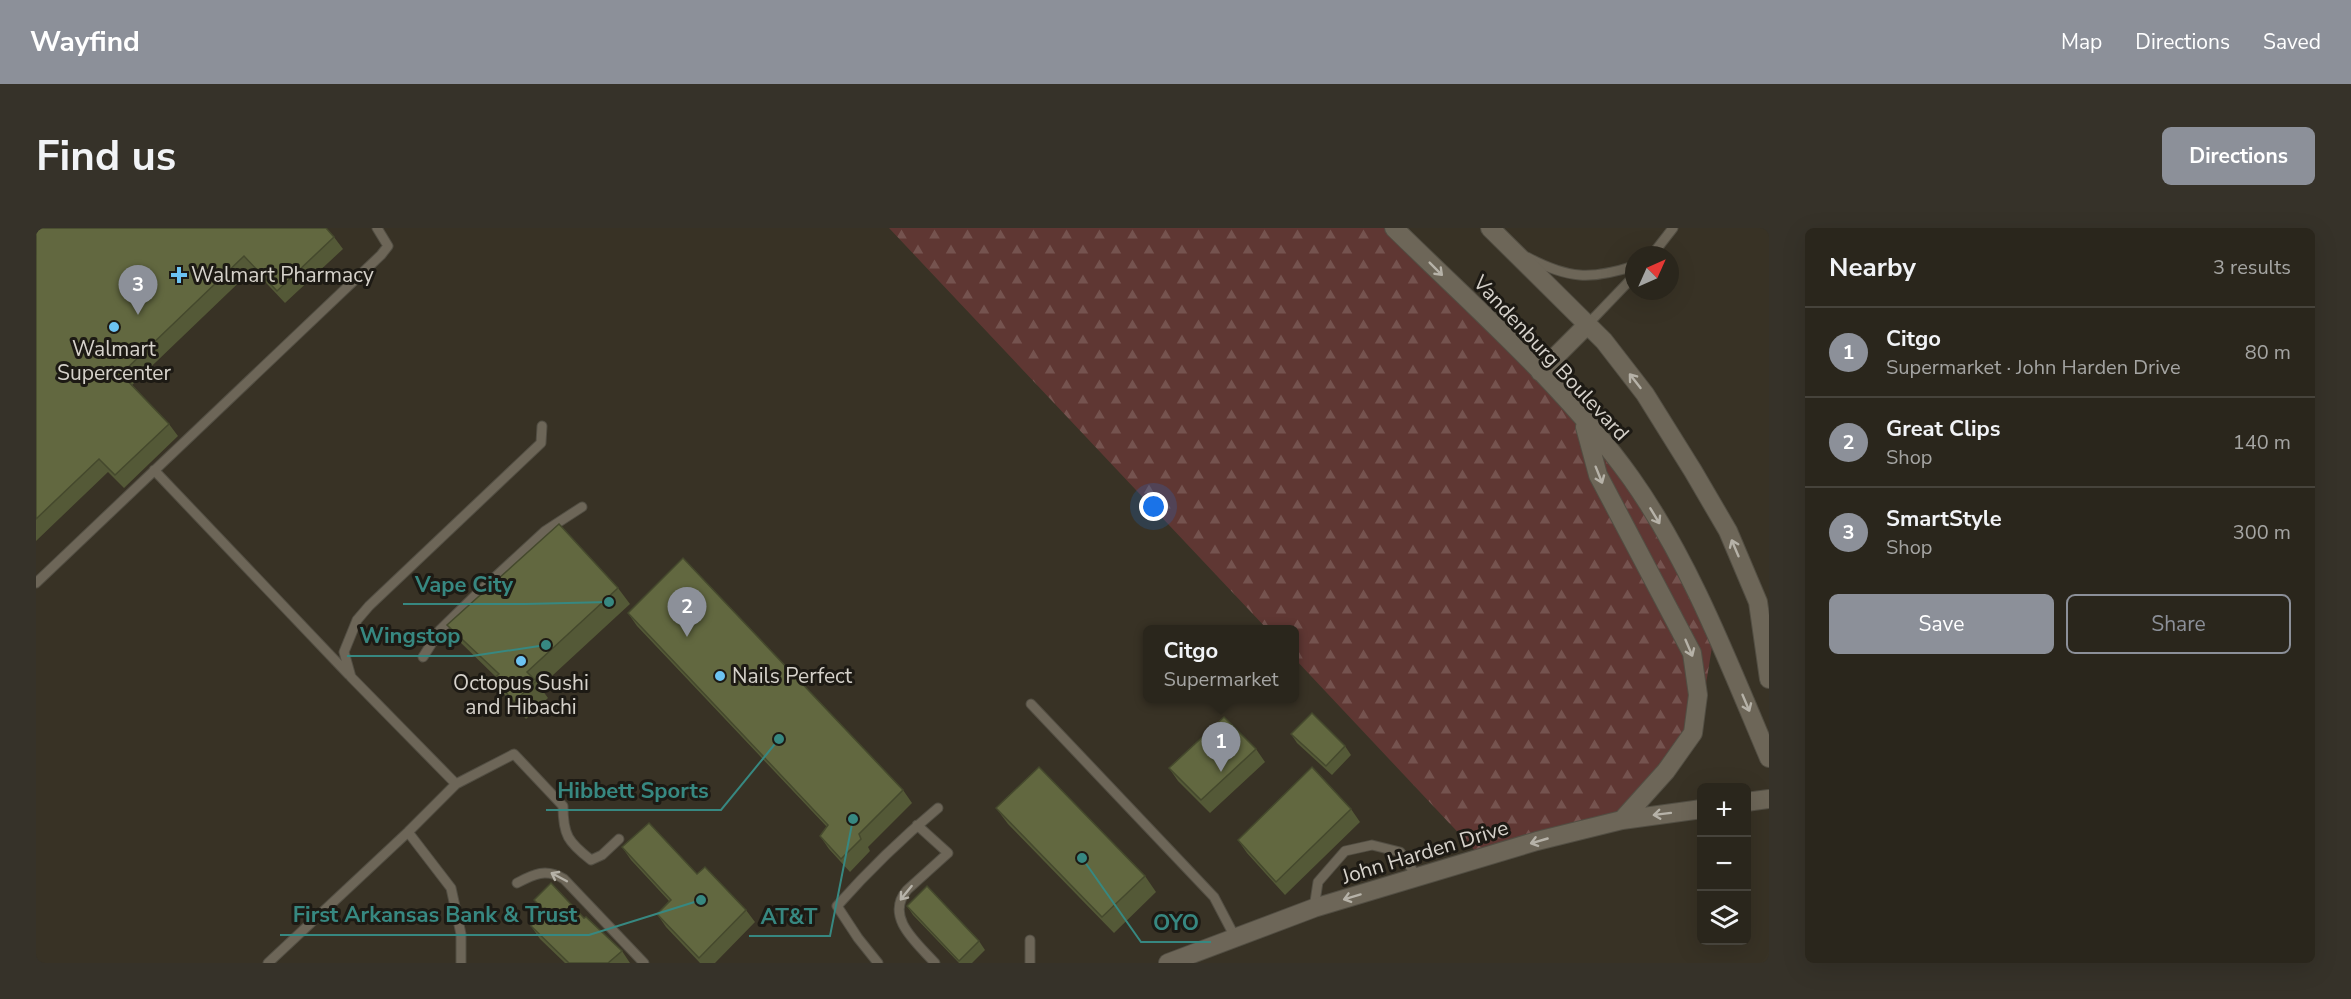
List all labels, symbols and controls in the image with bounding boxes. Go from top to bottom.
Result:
text: Wayfind [30,23,140,61]
text: Map [2061,28,2102,56]
text: Directions [2135,28,2230,56]
text: Saved [2263,28,2321,56]
button: Directions [2162,127,2315,185]
text: Find us [36,128,176,185]
north arrow [1625,246,1679,300]
text: Nearby [1829,250,1916,285]
text: 3 results [2213,254,2291,281]
place label: Walmart Pharmacy [191,261,374,289]
one-way arrow [1428,262,1443,276]
pin: 3 [118,266,158,315]
marker: Walmart Pharmacy [172,268,186,282]
street label: Vandenburg Boulevard [1466,268,1635,447]
marker: Walmart Supercenter [107,320,121,334]
text: Citgo [1886,324,1941,354]
place label: Walmart Supercenter [57,335,172,387]
text: 1 [1843,339,1855,366]
text: 80 m [2245,339,2291,366]
text: Supermarket · John Harden Drive [1886,354,2181,381]
one-way arrow [1629,374,1642,390]
text: Great Clips [1886,414,2001,444]
text: 2 [1843,429,1855,456]
text: 140 m [2233,429,2291,456]
text: Shop [1886,444,1932,471]
one-way arrow [1594,465,1605,484]
your location [1139,492,1168,521]
text: SmartStyle [1886,504,2002,534]
one-way arrow [1650,507,1662,524]
text: 3 [1843,519,1855,546]
text: 300 m [2233,519,2291,546]
text: Shop [1886,534,1932,561]
one-way arrow [1729,540,1741,558]
callout: Vape City [403,564,525,604]
text: Vape City [414,570,514,600]
pin: 2 [668,588,706,637]
button: Save [1829,594,2054,654]
button: Share [2066,594,2291,654]
callout: Wingstop [347,616,472,656]
text: Wingstop [359,621,461,651]
popup [1143,625,1299,703]
text: Citgo [1163,636,1218,666]
one-way arrow [1684,639,1695,657]
marker: Octopus Sushi and Hibachi [514,654,528,668]
place label: Nails Perfect [732,662,853,690]
text: Supermarket [1163,666,1279,693]
place label: Octopus Sushi and Hibachi [453,669,589,721]
marker: Nails Perfect [713,669,727,683]
one-way arrow [1741,693,1752,711]
pin: 1 [1202,722,1240,772]
callout: Hibbett Sports [546,770,721,810]
text: Hibbett Sports [557,776,709,806]
map controls [1697,783,1751,945]
button: + [1697,783,1751,837]
one-way arrow [1653,809,1672,820]
street label: John Harden Drive [1337,813,1512,891]
one-way arrow [1530,836,1549,847]
button: − [1697,837,1751,891]
one-way arrow [550,871,568,883]
one-way arrow [899,885,912,901]
button: layers [1697,891,1751,945]
one-way arrow [1343,892,1362,903]
callout: First Arkansas Bank & Trust [280,895,589,935]
callout: AT&T [749,896,830,936]
text: First Arkansas Bank & Trust [293,900,578,930]
text: AT&T [761,902,818,932]
callout: OYO [1141,902,1211,942]
text: OYO [1153,908,1199,938]

